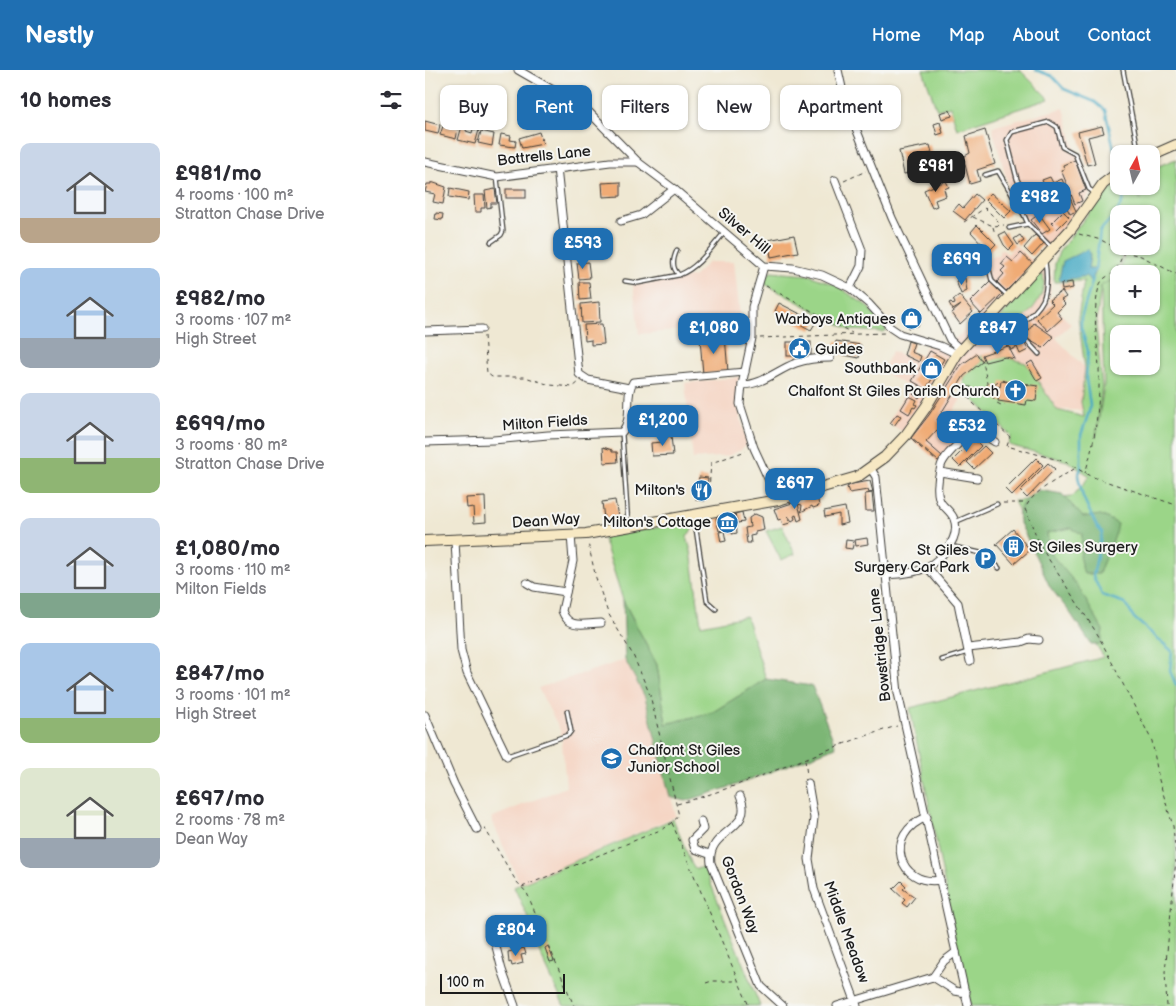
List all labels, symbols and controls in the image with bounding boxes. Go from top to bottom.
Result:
text: Nestly [25,21,94,50]
text: Home [872,25,921,46]
text: Map [949,25,985,46]
text: About [1013,25,1060,46]
text: Contact [1088,25,1151,46]
chip: Buy [440,85,507,130]
chip: Rent [517,85,592,130]
chip: Filters [602,85,688,130]
chip: New [698,85,770,130]
chip: Apartment [780,85,901,130]
icon: filters [377,86,405,114]
text: 10 homes [20,88,111,113]
street label: Bottrells Lane [496,142,592,170]
north arrow [1110,145,1160,195]
map controls [1110,145,1160,375]
pin: £981 [906,150,966,193]
text: £981 [918,157,954,176]
text: £981/mo [175,161,262,186]
icon: home [60,163,120,223]
pin: £982 [1010,182,1070,224]
text: 4 rooms · 100 m² [175,186,294,205]
text: £982 [1021,188,1059,207]
street label: Silver Hill [714,204,774,258]
text: Stratton Chase Drive [175,205,325,224]
button: layers [1110,205,1160,255]
pin: £593 [553,228,613,270]
text: £593 [564,234,602,253]
pin: £699 [932,244,992,286]
text: £699 [943,250,981,269]
button: + [1110,265,1160,315]
text: £982/mo [175,286,265,311]
icon: home [60,288,120,348]
shop icon: Warboys Antiques [900,307,924,331]
place label: Warboys Antiques [775,310,897,329]
text: 3 rooms · 107 m² [175,311,291,330]
pin: £1,080 [673,312,755,355]
pin: £847 [968,312,1028,355]
text: £1,080 [689,319,739,338]
text: £847 [979,319,1017,338]
button: − [1110,325,1160,375]
text: High Street [175,330,256,349]
public building icon: Guides [787,337,811,361]
place label: Guides [815,340,864,359]
shop icon: Southbank [920,356,944,380]
place label: Southbank [844,359,917,378]
church icon: Chalfont St Giles Parish Church [1003,379,1027,403]
place label: Chalfont St Giles Parish Church [788,382,999,401]
pin: £1,200 [622,404,704,447]
street label: Milton Fields [502,410,589,435]
pin: £532 [937,410,997,453]
text: £699/mo [175,411,265,436]
text: £1,200 [638,411,688,430]
icon: home [60,413,120,473]
text: £532 [948,417,986,436]
text: 3 rooms · 80 m² [175,436,288,455]
text: Stratton Chase Drive [175,455,325,474]
pin: £697 [765,468,825,510]
text: £697 [776,474,814,493]
restaurant icon: Milton's [689,478,713,502]
place label: Milton's [635,481,686,500]
street label: Dean Way [511,509,581,533]
museum icon: Milton's Cottage [715,510,739,534]
place label: Milton's Cottage [603,513,711,532]
building icon: St Giles Surgery [1001,535,1025,559]
text: £1,080/mo [175,536,280,561]
icon: home [60,538,120,598]
place label: St Giles Surgery [1029,538,1138,557]
place label: St Giles Surgery Car Park [854,541,970,577]
parking icon: St Giles Surgery Car Park [973,547,997,571]
text: 3 rooms · 110 m² [175,561,291,580]
text: Milton Fields [175,580,266,599]
street label: Bowstridge Lane [865,587,895,703]
text: £847/mo [175,661,264,686]
icon: home [60,663,120,723]
text: 3 rooms · 101 m² [175,686,291,705]
text: High Street [175,705,256,724]
place label: Chalfont St Giles Junior School [628,741,741,777]
school or university icon: Chalfont St Giles Junior School [600,747,624,771]
text: £697/mo [175,786,264,811]
icon: home [60,788,120,848]
text: 2 rooms · 78 m² [175,811,285,830]
text: Dean Way [175,830,248,849]
street label: Gordon Way [716,853,764,937]
street label: Middle Meadow [819,878,873,986]
pin: £804 [486,914,546,957]
text: £804 [497,921,535,940]
scale bar [440,971,565,994]
text: 100 m [447,974,484,991]

